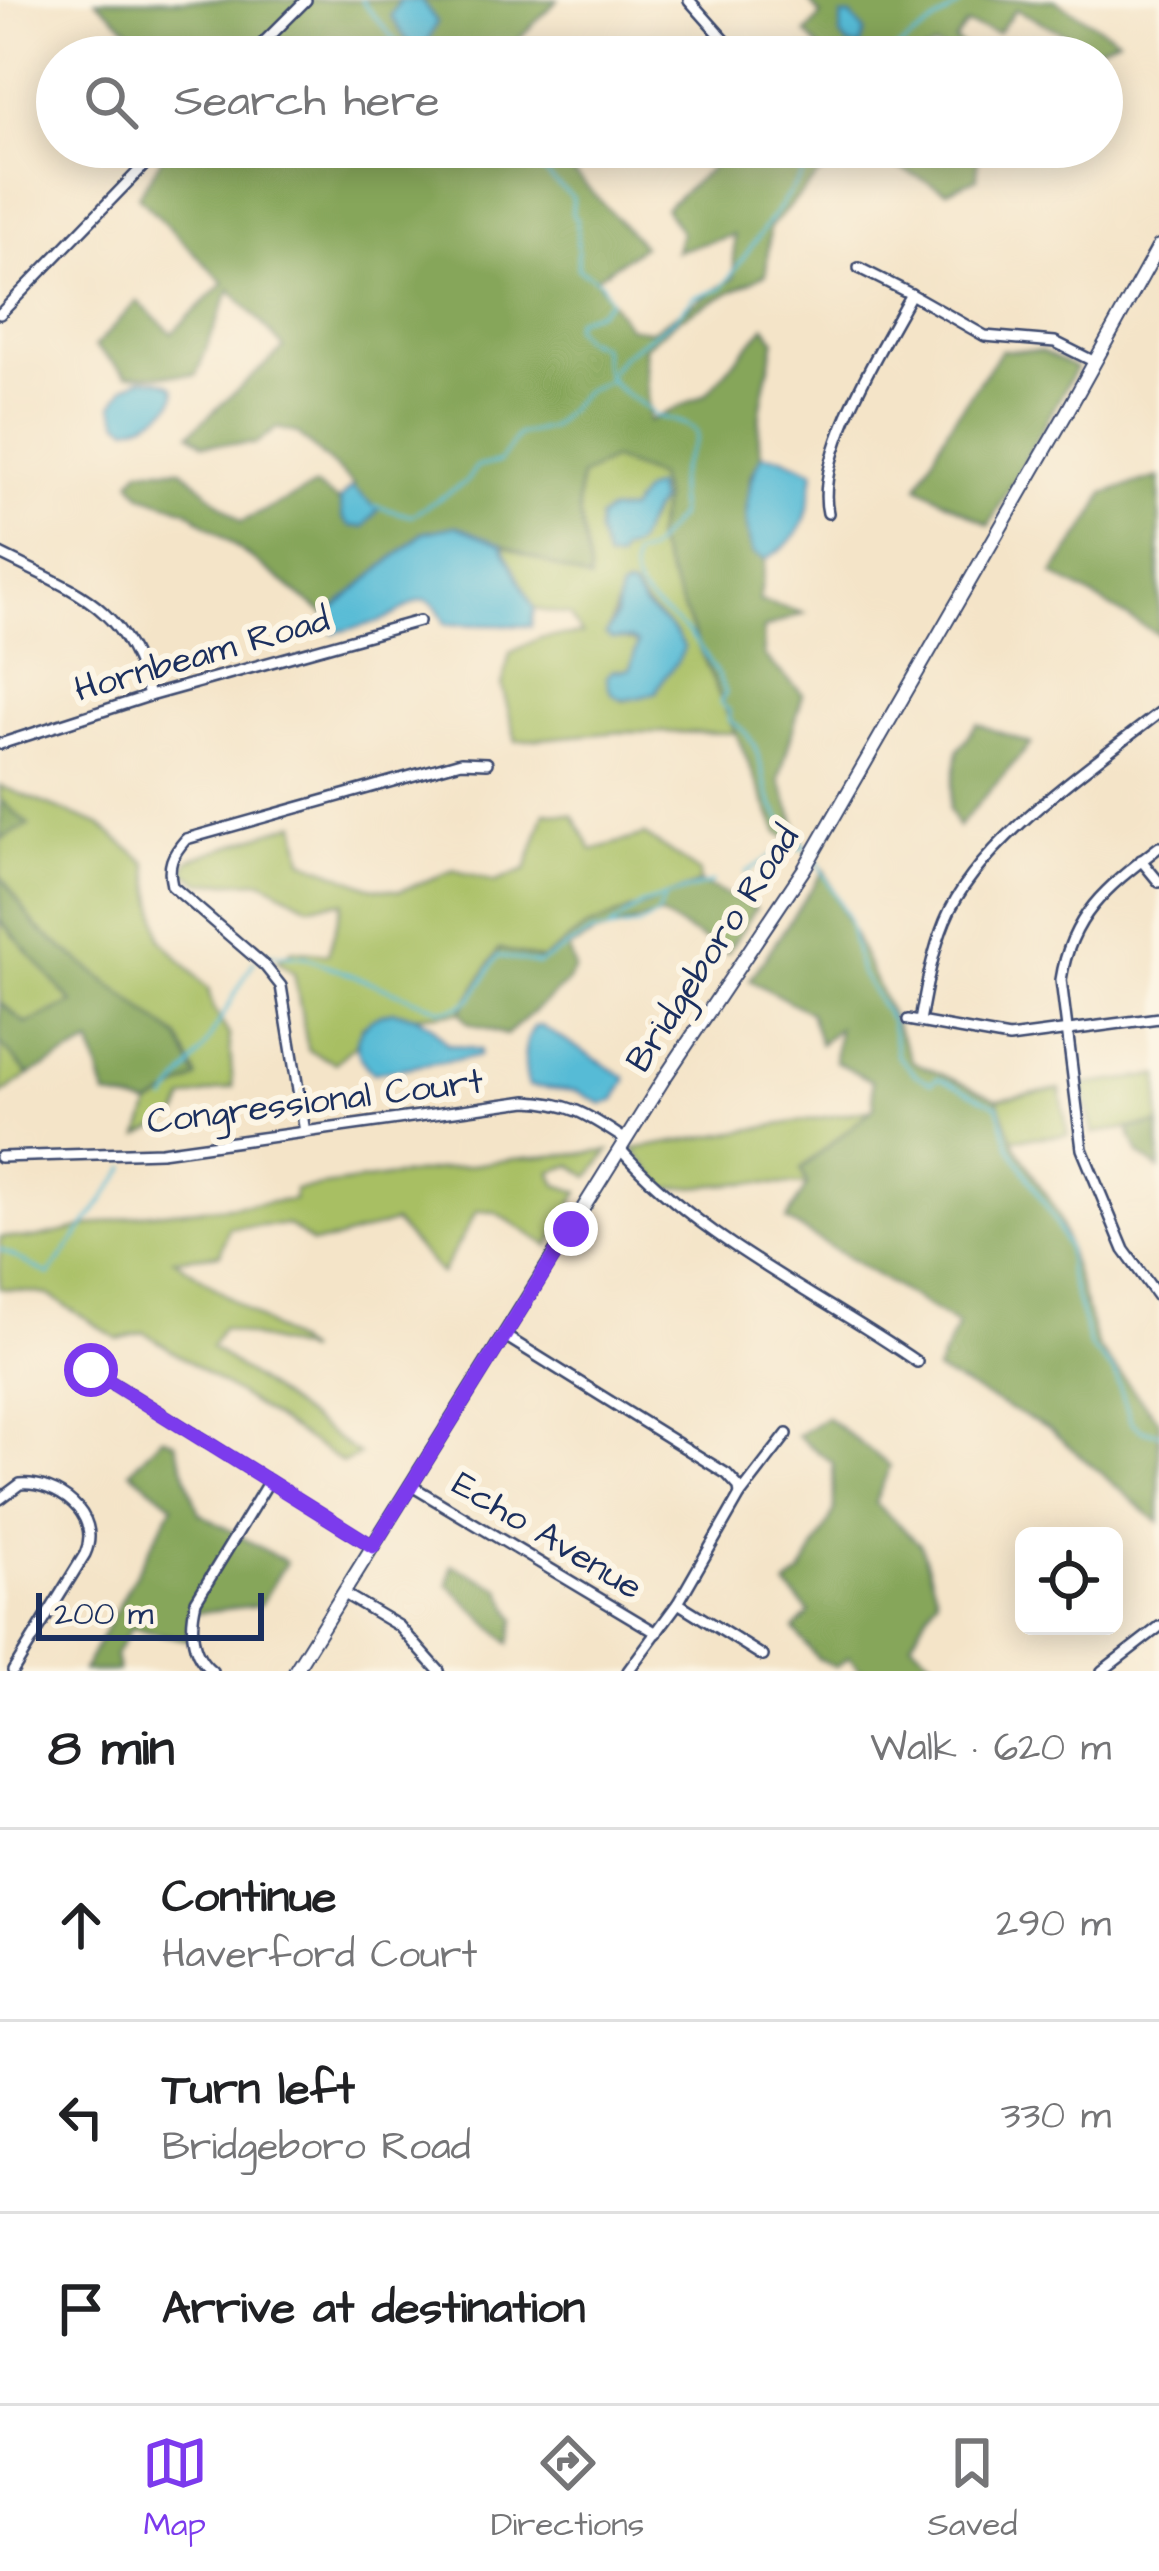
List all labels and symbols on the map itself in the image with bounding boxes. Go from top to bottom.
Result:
street label: Hornbeam Road [69,594,335,716]
street label: Bridgeboro Road [614,816,813,1083]
street label: Congressional Court [144,1056,487,1149]
route end [544,1202,598,1256]
route start [64,1343,118,1397]
street label: Echo Avenue [442,1459,652,1613]
scale bar [36,1587,264,1640]

